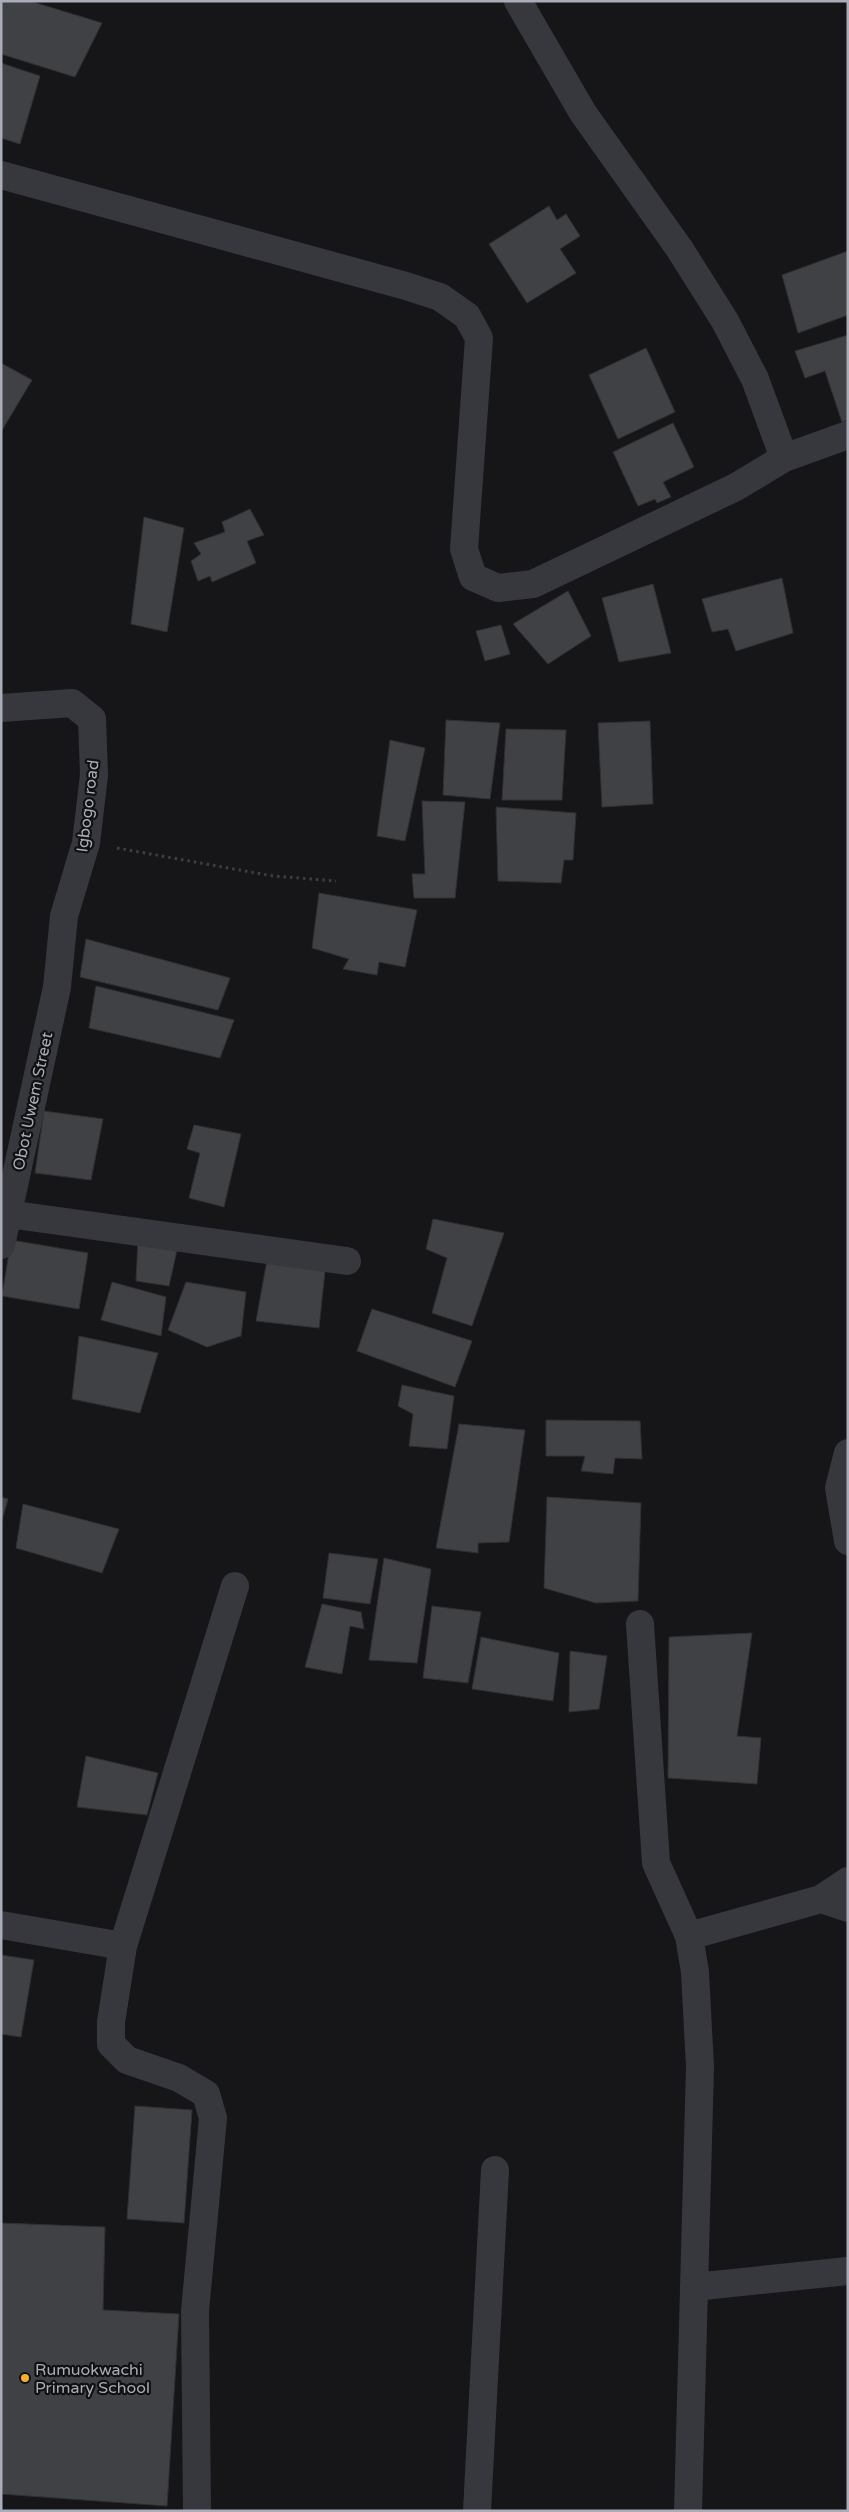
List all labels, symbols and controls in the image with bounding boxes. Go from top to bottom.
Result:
street label: Igbogo road [72,759,104,853]
street label: Obot Uwem Street [9,1030,57,1172]
place label: Rumuokwachi Primary School [35,2360,150,2398]
marker: Rumuokwachi Primary School [19,2372,31,2384]

